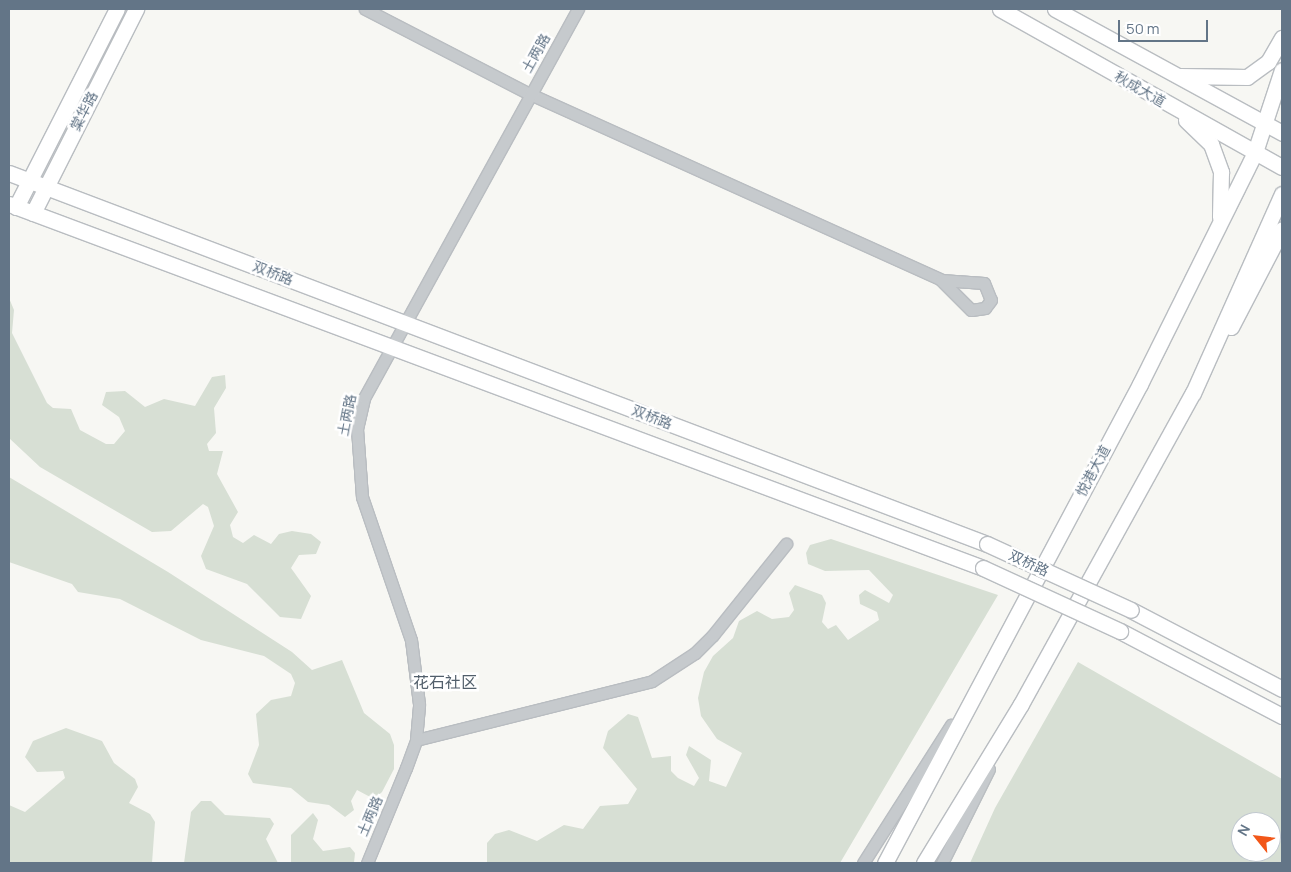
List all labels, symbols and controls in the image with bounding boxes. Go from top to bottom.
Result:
scale bar [1121,10,1211,42]
text: 50 m [1126,18,1160,39]
street label: 土两路 [518,31,554,75]
street label: 秋成大道 [1112,68,1168,110]
street label: 棠华路 [67,88,101,134]
street label: 双桥路 [250,258,296,288]
street label: 土两路 [335,393,359,437]
street label: 双桥路 [629,402,675,432]
street label: 悦港大道 [1072,442,1114,500]
street label: 双桥路 [1006,547,1052,579]
district label: 花石社区 [413,672,477,692]
street label: 土两路 [354,793,386,839]
north arrow [1231,812,1281,862]
text: N [1233,821,1254,839]

